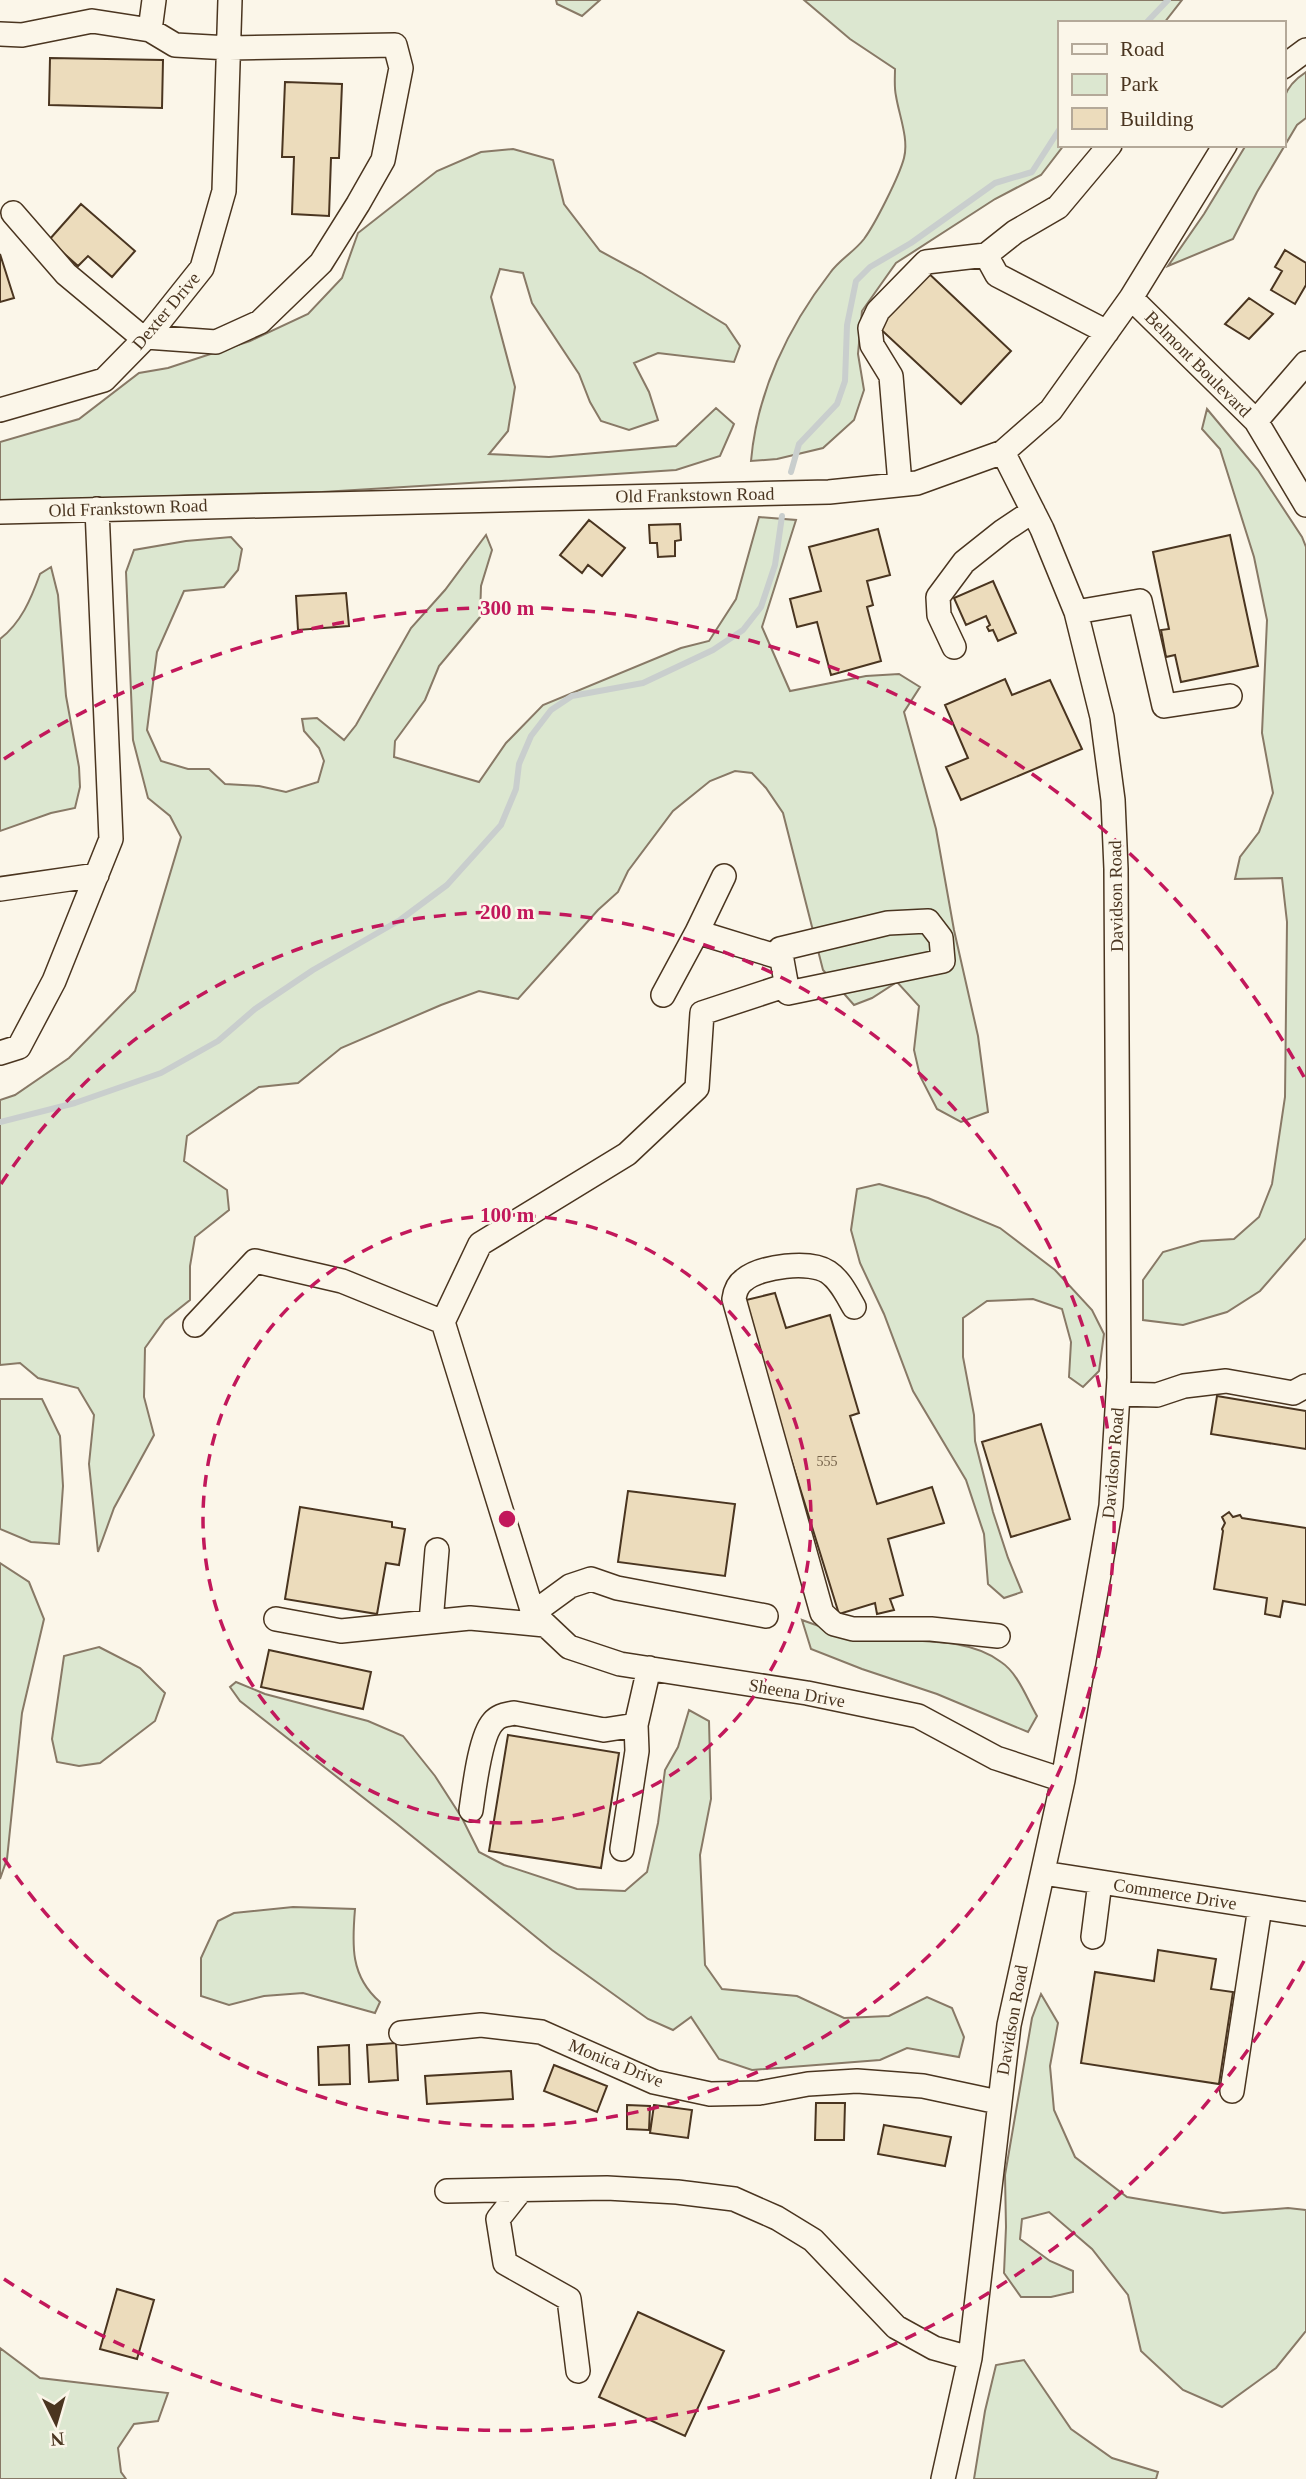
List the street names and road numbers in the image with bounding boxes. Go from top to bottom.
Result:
street label: Dexter Drive [128,268,204,354]
street label: Belmont Boulevard [1141,307,1255,421]
street label: Old Frankstown Road [615,484,775,506]
street label: Old Frankstown Road [48,495,208,521]
street label: Davidson Road [1105,840,1127,952]
street label: Davidson Road [1098,1407,1128,1519]
street label: Sheena Drive [747,1675,847,1711]
street label: Commerce Drive [1112,1874,1238,1914]
street label: Davidson Road [992,1963,1032,2077]
street label: Monica Drive [566,2035,666,2091]

